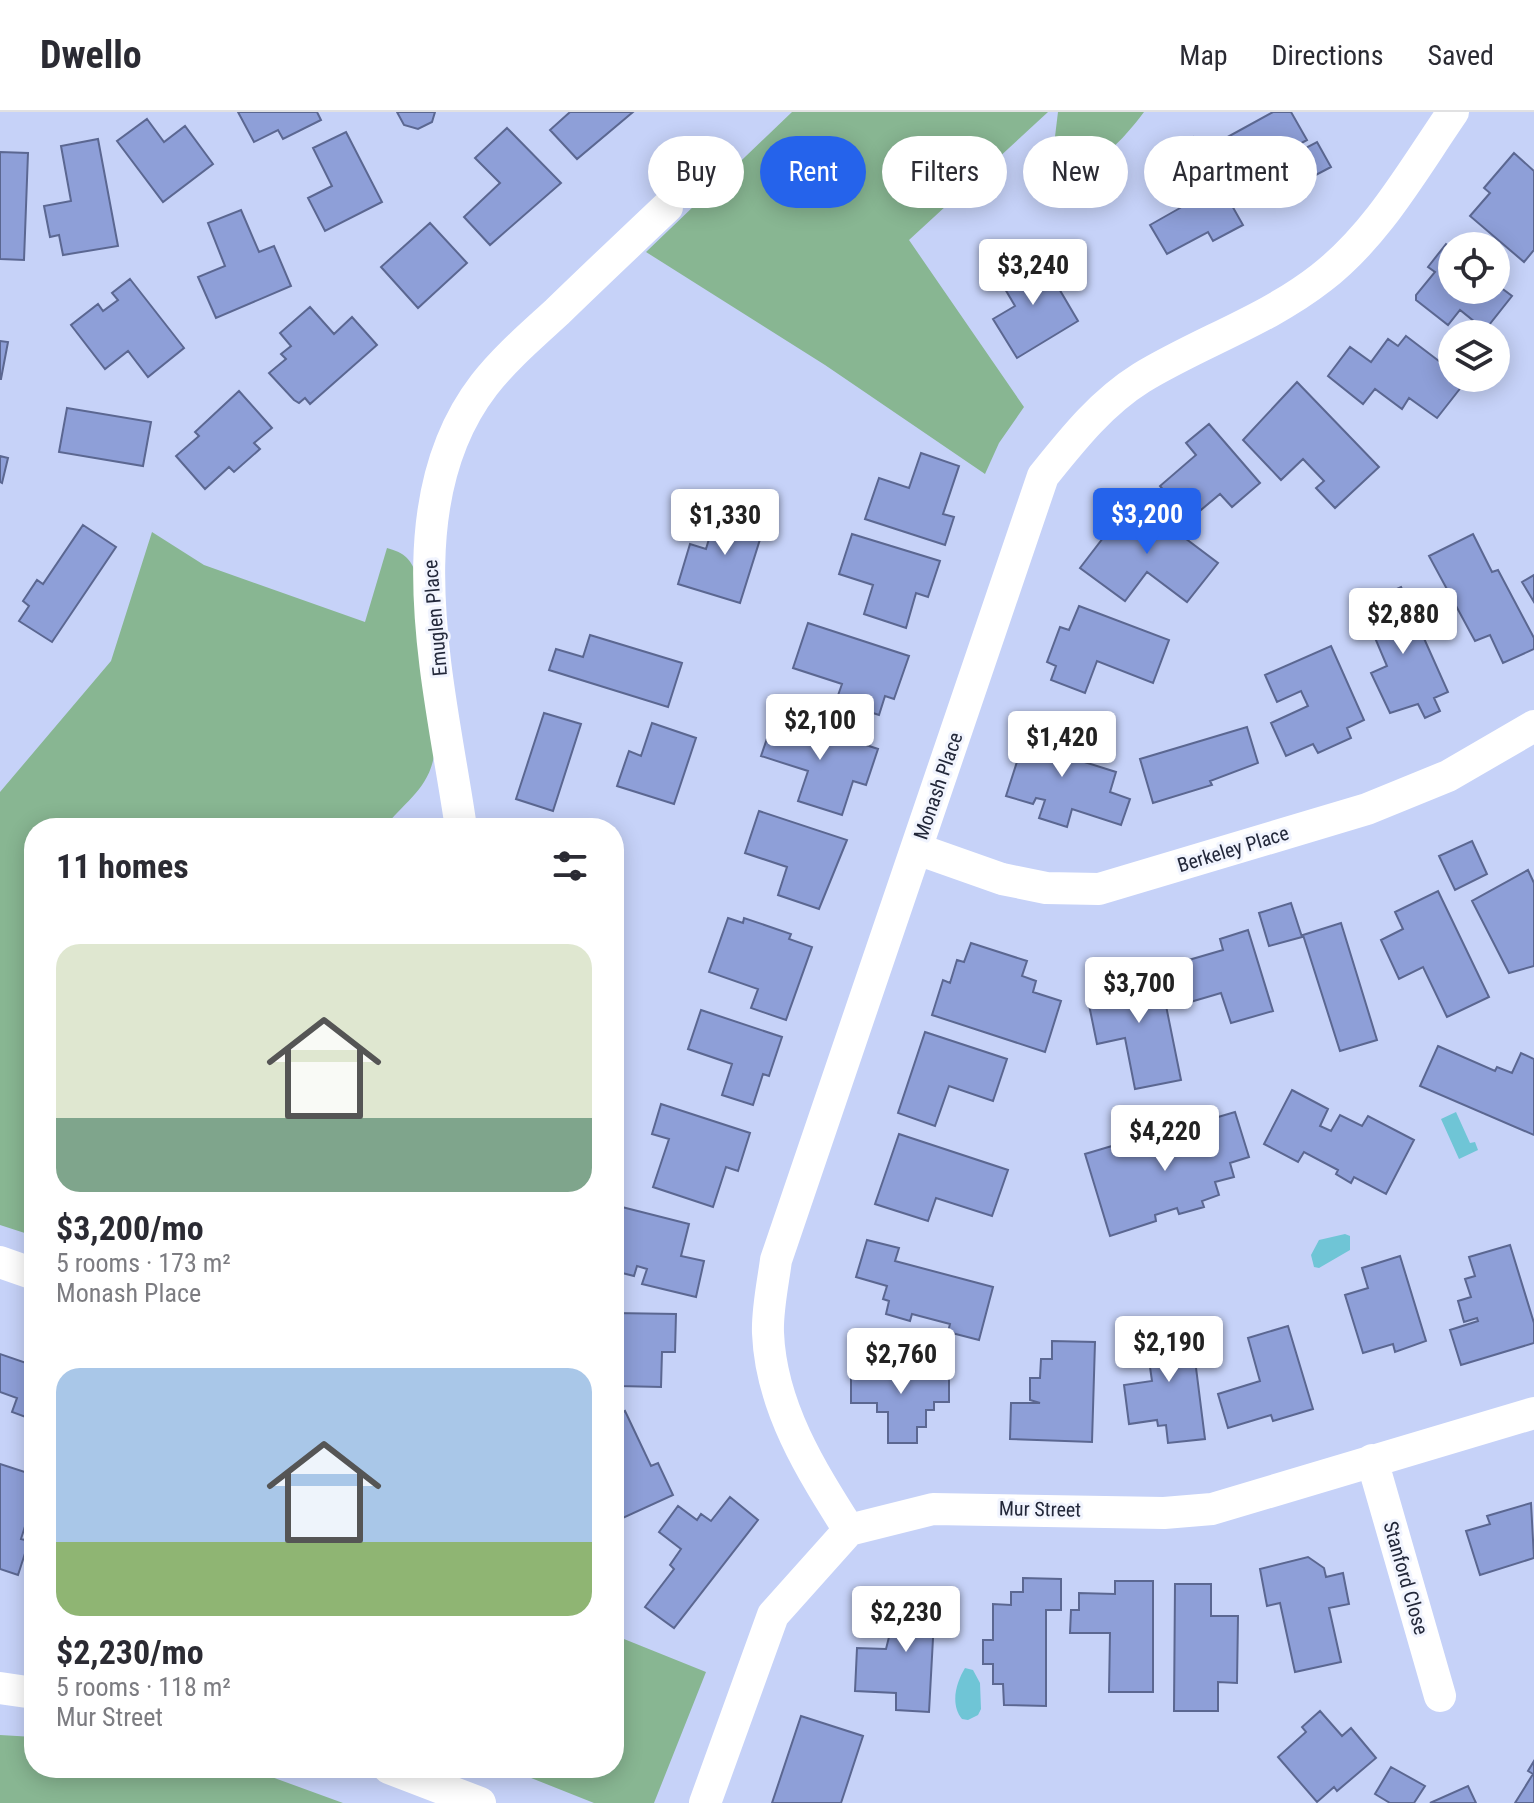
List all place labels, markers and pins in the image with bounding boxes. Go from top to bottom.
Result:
pin: $3,240 [968,239,1098,307]
pin: $3,200 [1082,488,1212,556]
pin: $1,330 [660,489,790,557]
pin: $2,880 [1338,588,1468,656]
pin: $2,100 [755,694,885,762]
pin: $1,420 [997,711,1127,779]
pin: $3,700 [1074,957,1204,1025]
pin: $4,220 [1100,1105,1230,1173]
pin: $2,190 [1104,1316,1234,1384]
pin: $2,760 [836,1328,966,1396]
pin: $2,230 [841,1586,971,1654]

